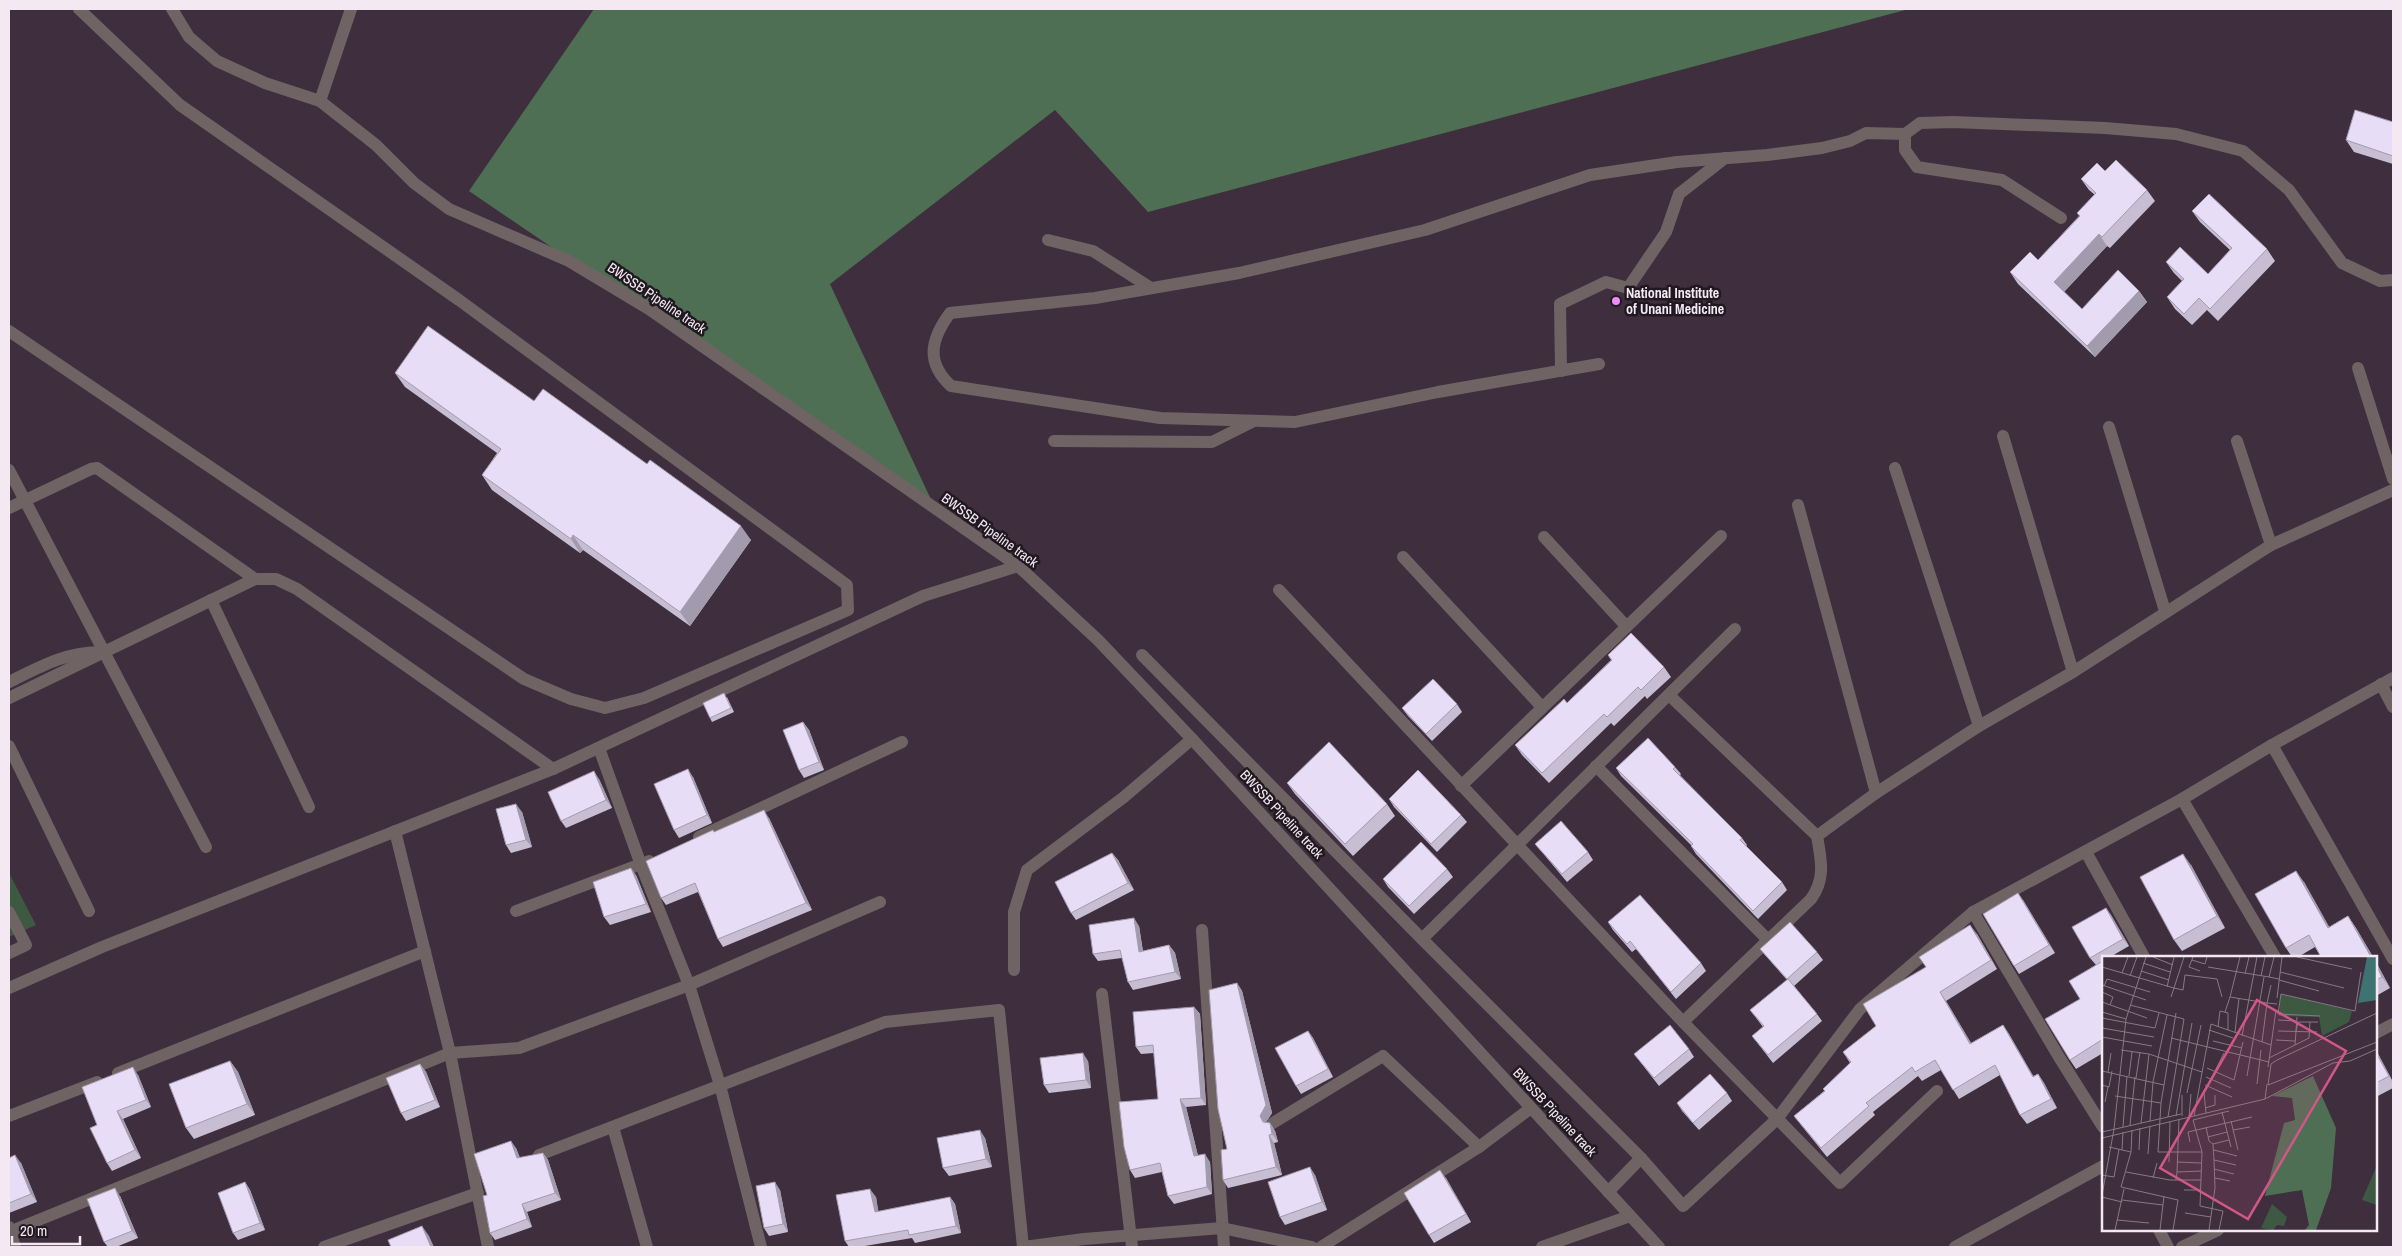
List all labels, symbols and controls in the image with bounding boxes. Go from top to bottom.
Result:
street label: BWSSB Pipeline track [604,258,710,338]
place label: National Institute of Unani Medicine [1626,284,1724,318]
marker: National Institute of Unani Medicine [1610,295,1622,307]
street label: BWSSB Pipeline track [938,489,1042,571]
street label: BWSSB Pipeline track [1236,766,1328,862]
inset map [2102,956,2377,1231]
street label: BWSSB Pipeline track [1509,1064,1601,1160]
scale bar [12,1214,80,1246]
text: 20 m [20,1220,47,1241]

